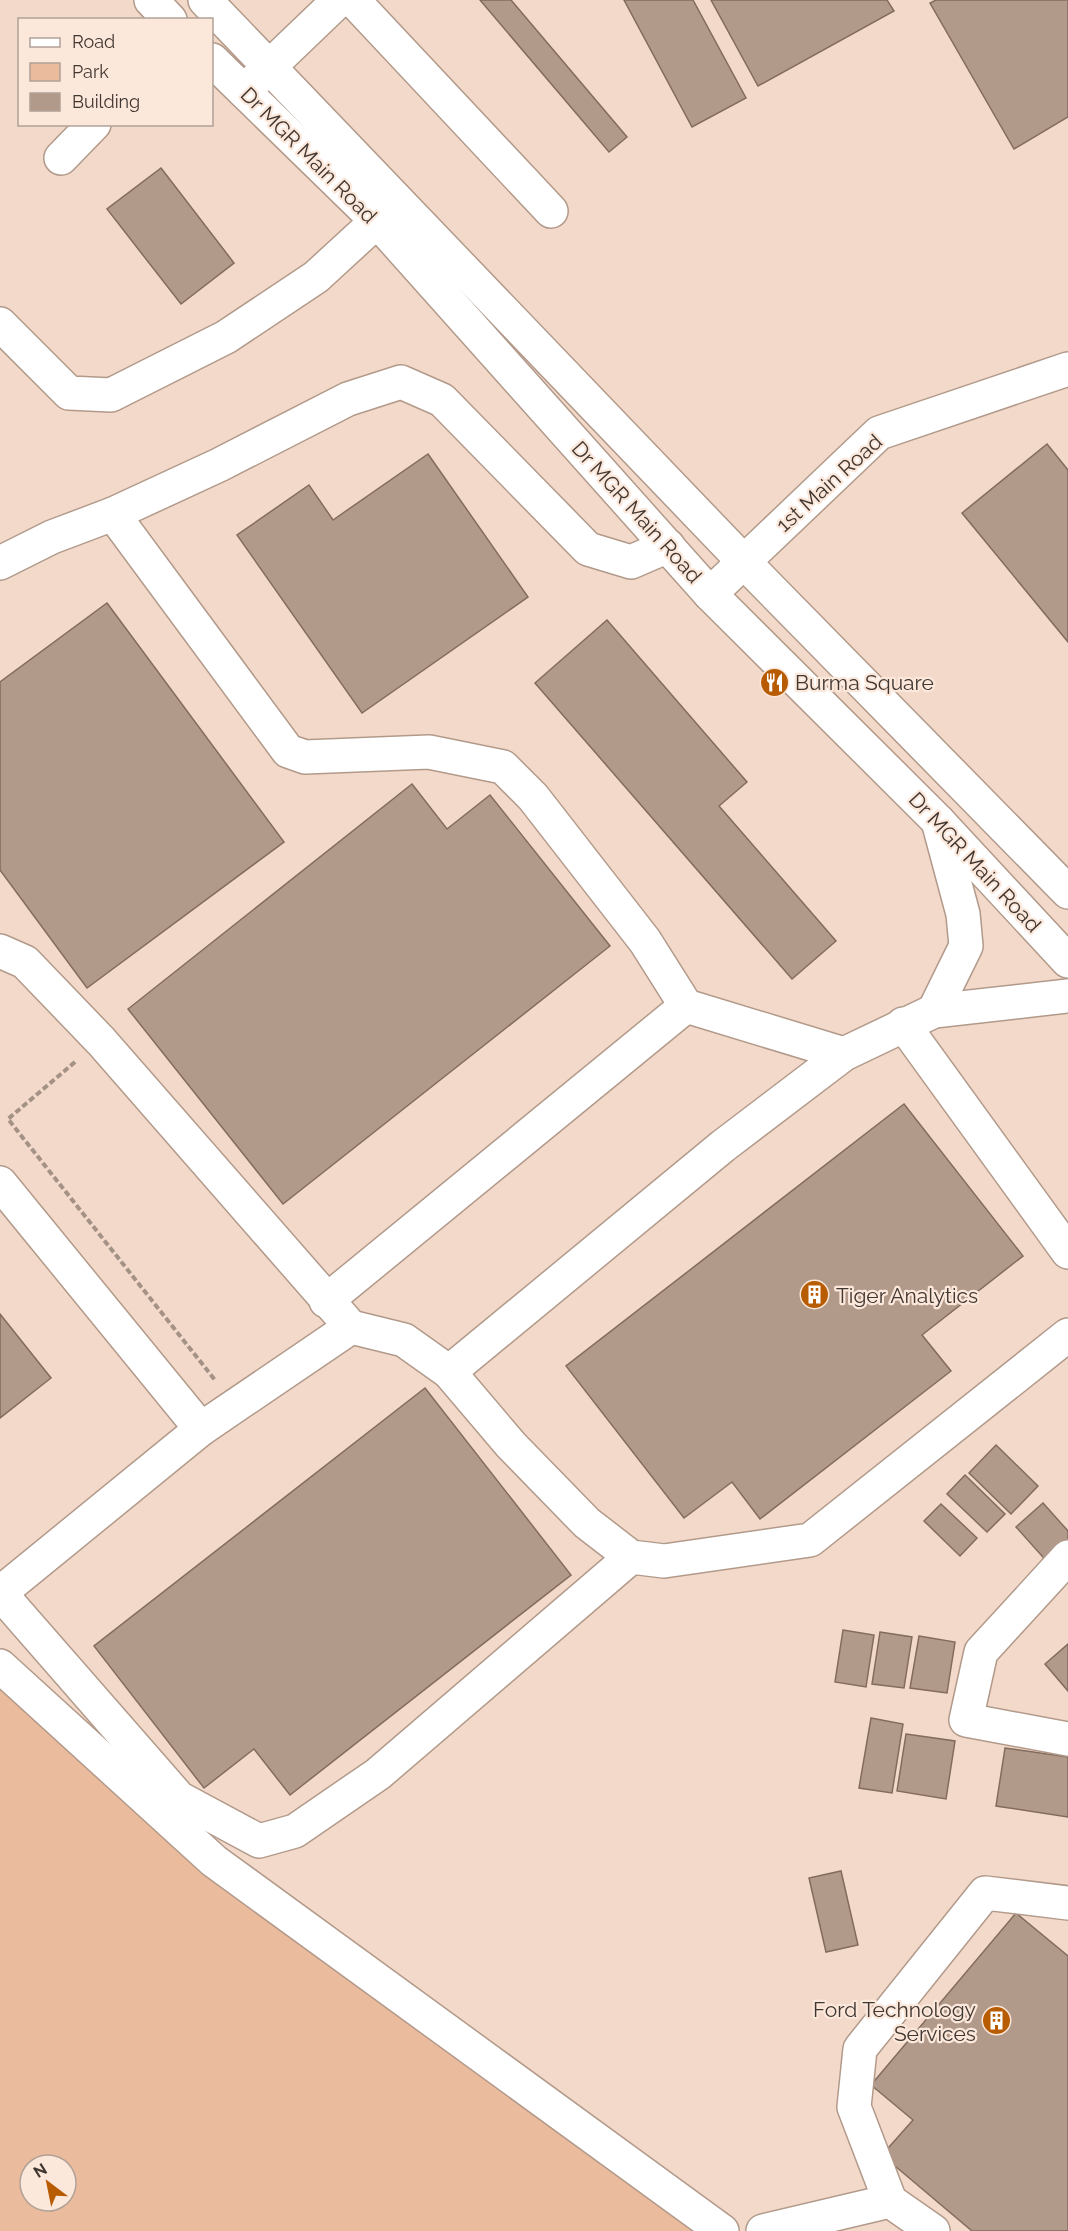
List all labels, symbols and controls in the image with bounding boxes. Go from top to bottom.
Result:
legend [18,18,213,126]
text: Road [72,31,115,52]
text: Park [72,61,109,82]
street label: Dr MGR Main Road [236,82,382,228]
text: Building [72,91,140,112]
street label: 1st Main Road [771,429,887,537]
street label: Dr MGR Main Road [567,436,707,588]
restaurant icon: Burma Square [758,666,790,698]
place label: Burma Square [795,670,934,695]
street label: Dr MGR Main Road [904,787,1046,937]
building icon: Tiger Analytics [799,1279,831,1311]
place label: Tiger Analytics [836,1283,978,1308]
place label: Ford Technology Services [813,1997,976,2046]
building icon: Ford Technology Services [981,2005,1013,2037]
north arrow [18,2153,78,2213]
text: N [30,2159,51,2182]

